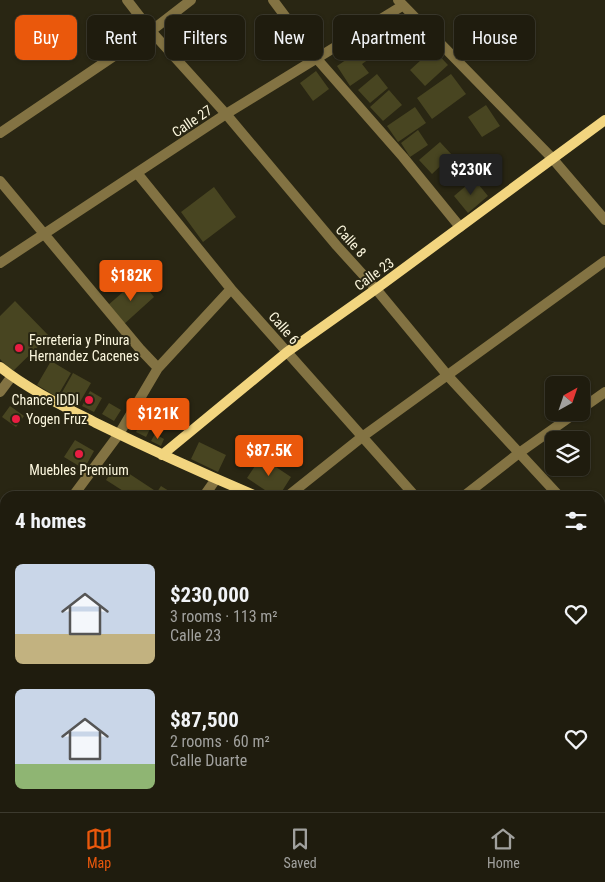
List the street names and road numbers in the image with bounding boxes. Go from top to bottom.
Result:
street label: Calle 27 [169,102,215,140]
street label: Calle 8 [332,222,370,260]
street label: Calle 23 [351,254,397,294]
street label: Calle 6 [266,309,302,348]

